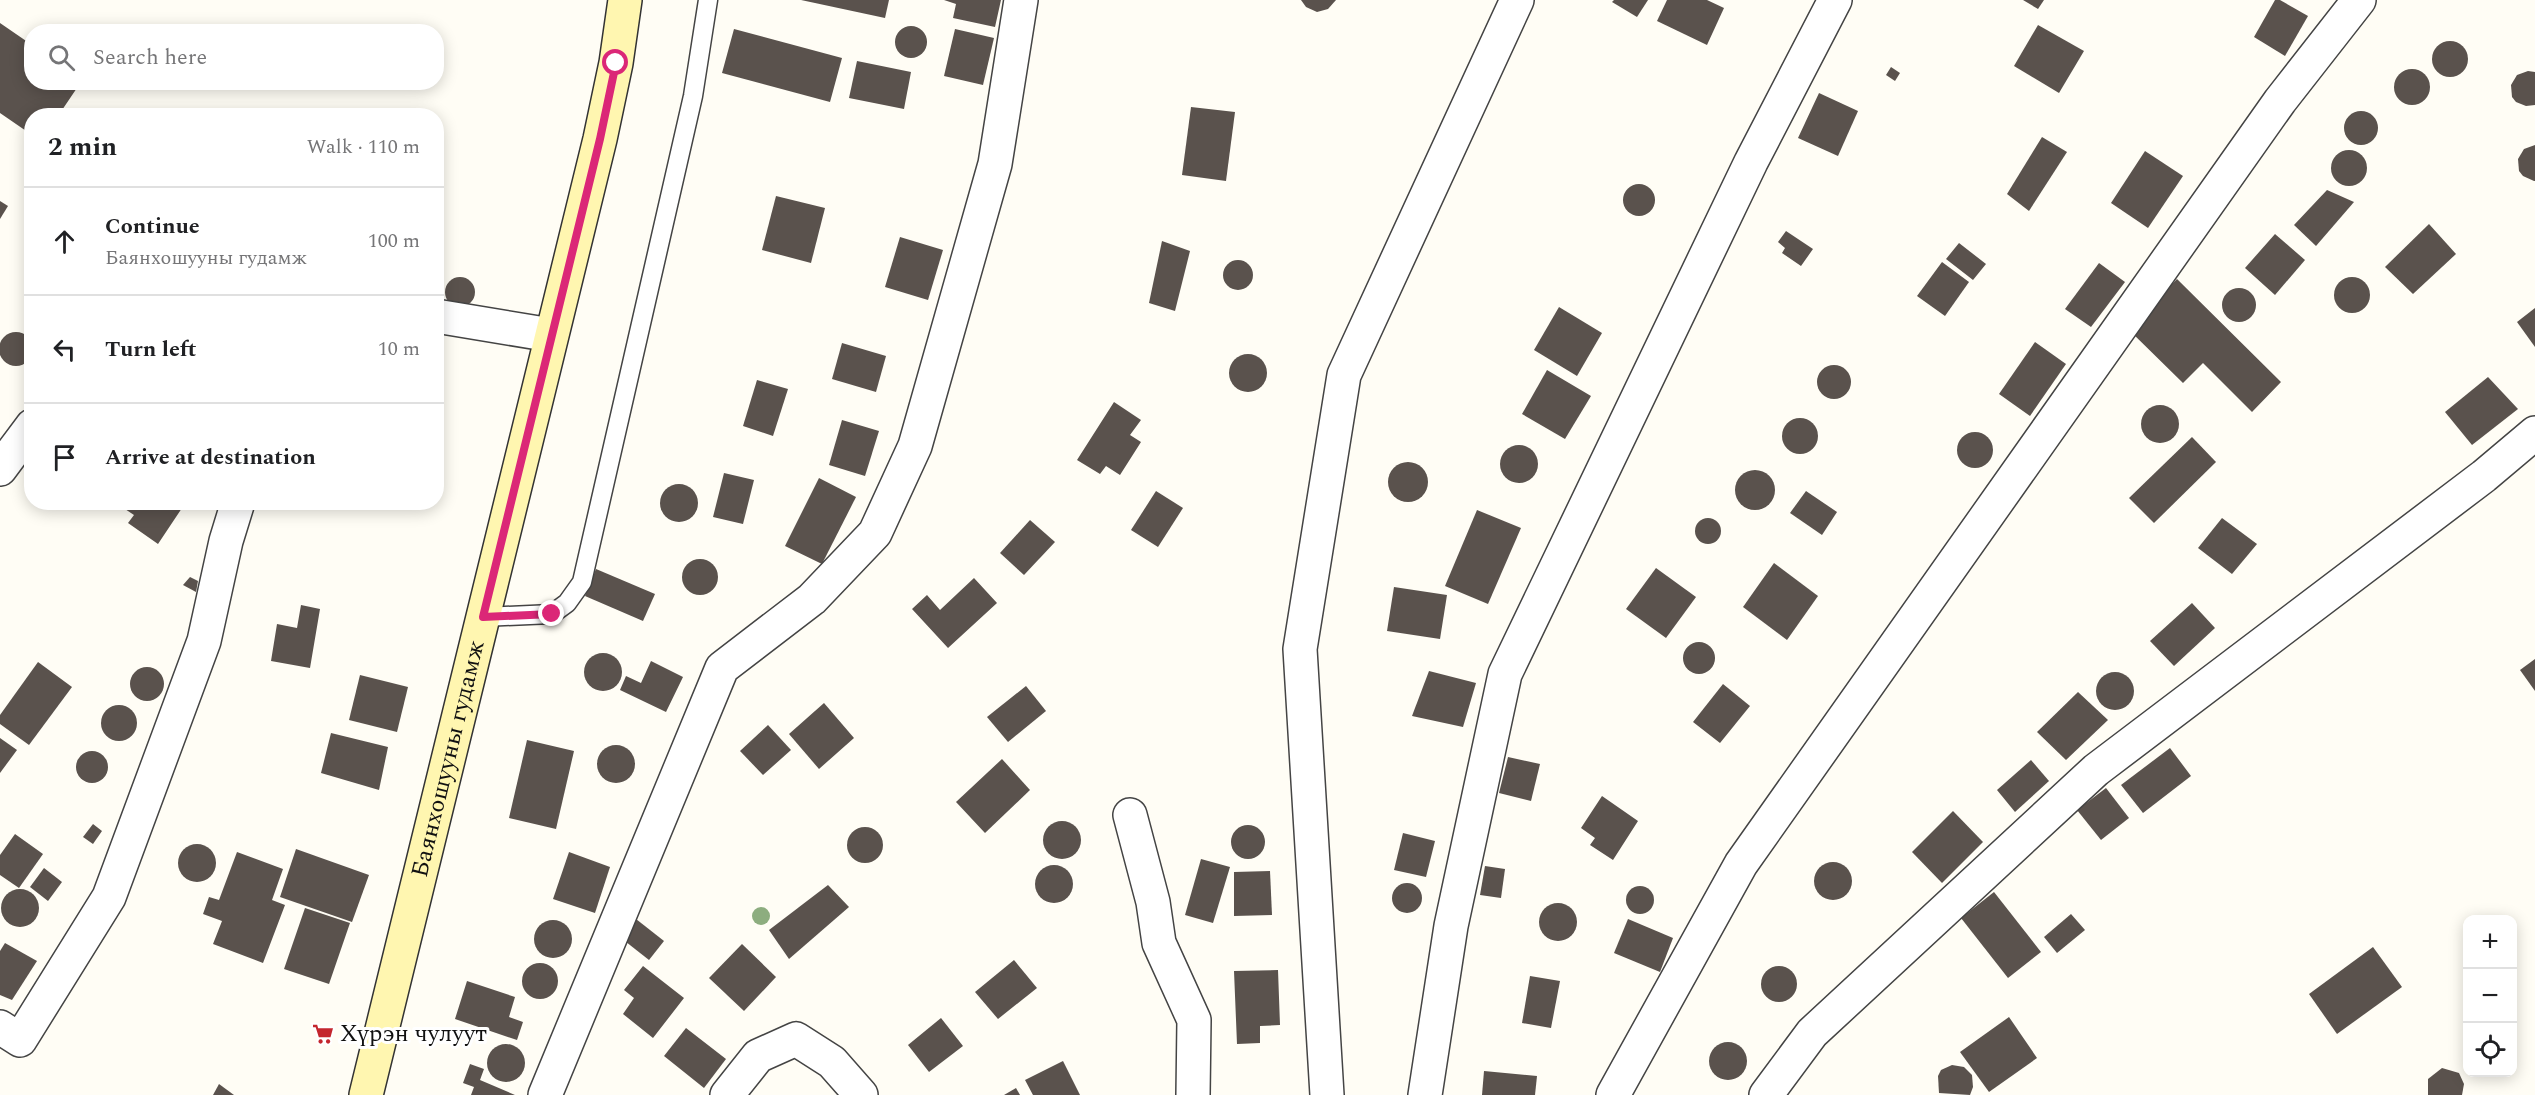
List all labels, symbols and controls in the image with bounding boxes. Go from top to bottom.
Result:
search box [24,24,444,90]
icon: search [45,41,78,74]
text: Search here [93,41,207,74]
route start [602,49,628,75]
text: 2 min [48,127,117,167]
text: Walk · 110 m [307,132,420,162]
text: Continue [105,210,200,243]
icon: ahead [48,225,81,258]
text: 100 m [368,226,420,256]
text: Баянхошууны гудамж [105,243,307,273]
icon: left [48,333,81,366]
text: Turn left [105,333,197,366]
text: 10 m [378,334,420,364]
icon: arrive [48,441,81,474]
text: Arrive at destination [105,441,316,474]
route end [538,600,564,626]
street label: Баянхошууны гудамж [402,636,495,881]
map controls [2463,915,2517,1077]
button: + [2463,915,2517,969]
button: − [2463,969,2517,1023]
place label: Хүрэн чулуут [340,1016,487,1052]
supermarket icon: Хүрэн чулуут [311,1022,335,1046]
button: locate [2463,1023,2517,1077]

